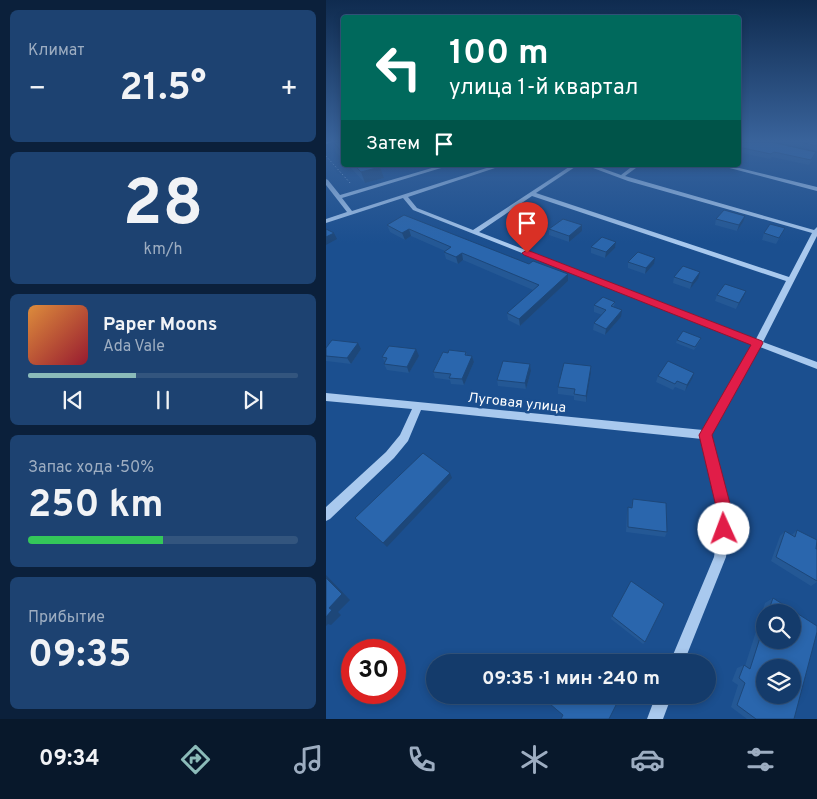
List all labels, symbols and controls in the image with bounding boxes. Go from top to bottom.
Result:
text: 100 m [449,32,549,76]
icon: left [366,35,431,100]
text: Климат [28,41,85,61]
text: 21.5° [120,65,206,114]
text: − [28,72,46,108]
text: + [280,72,298,108]
text: улица 1-й квартал [449,75,638,102]
icon: arrive [430,130,458,158]
text: Затем [366,132,420,156]
text: 28 [123,166,203,248]
pin [506,202,548,253]
icon: arrive [513,209,541,237]
text: km/h [144,240,182,260]
text: Paper Moons [103,313,217,337]
text: Ada Vale [103,337,165,357]
icon: previous [59,386,87,414]
icon: pause [149,386,177,414]
icon: next [239,386,267,414]
street label: Луговая улица [467,390,567,417]
text: Запас хода · 50% [28,458,154,478]
text: 250 km [28,482,163,531]
position arrow [697,502,749,554]
map controls [756,604,801,704]
button: search [756,604,801,649]
text: Прибытие [28,608,105,628]
text: 09:35 [28,632,132,681]
speed limit sign: 30 [341,639,406,704]
button: layers [756,659,801,704]
text: 09:35 · 1 мин · 240 m [482,667,660,691]
icon: directions [178,742,213,777]
icon: music [291,742,326,777]
icon: phone [404,742,439,777]
icon: climate [517,742,552,777]
icon: car [630,742,665,777]
icon: filters [743,742,778,777]
text: 09:34 [39,746,100,773]

